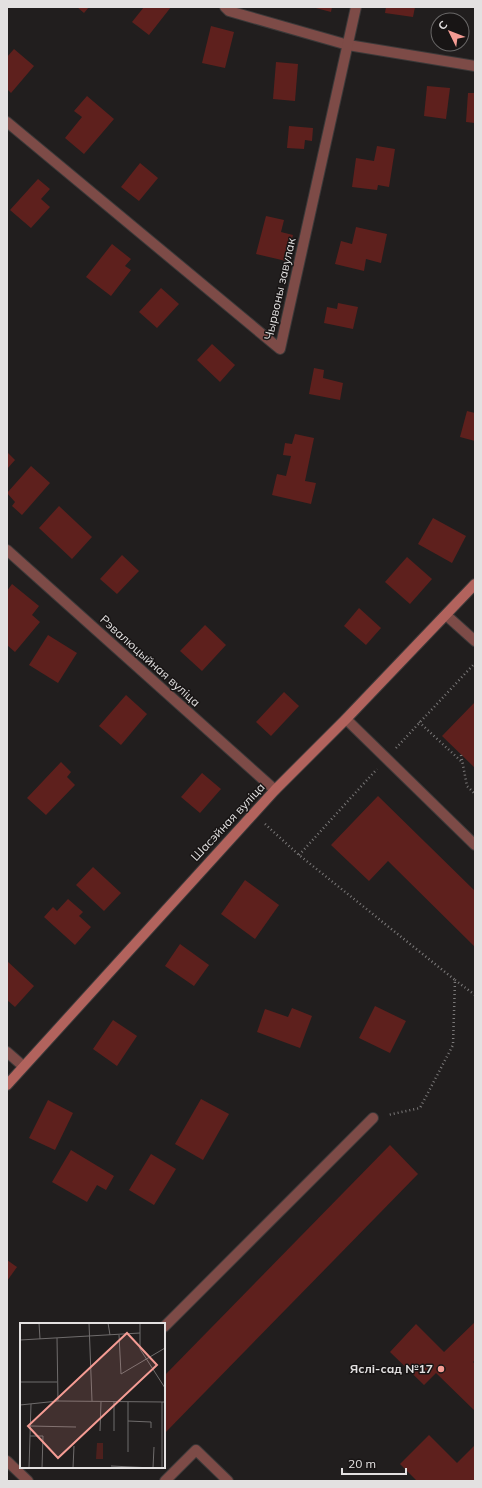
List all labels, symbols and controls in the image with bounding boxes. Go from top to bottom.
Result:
north arrow [430,12,470,52]
text: С [435,17,451,33]
street label: Чырвоны завулак [260,236,299,342]
street label: Рэвалюцыйная вуліца [97,612,204,710]
street label: Шасэйная вуліца [188,779,268,864]
inset map [20,1323,165,1468]
place label: Яслі-сад №17 [350,1361,433,1376]
marker: Яслі-сад №17 [436,1364,446,1374]
scale bar [342,1450,406,1476]
text: 20 m [348,1456,376,1471]

